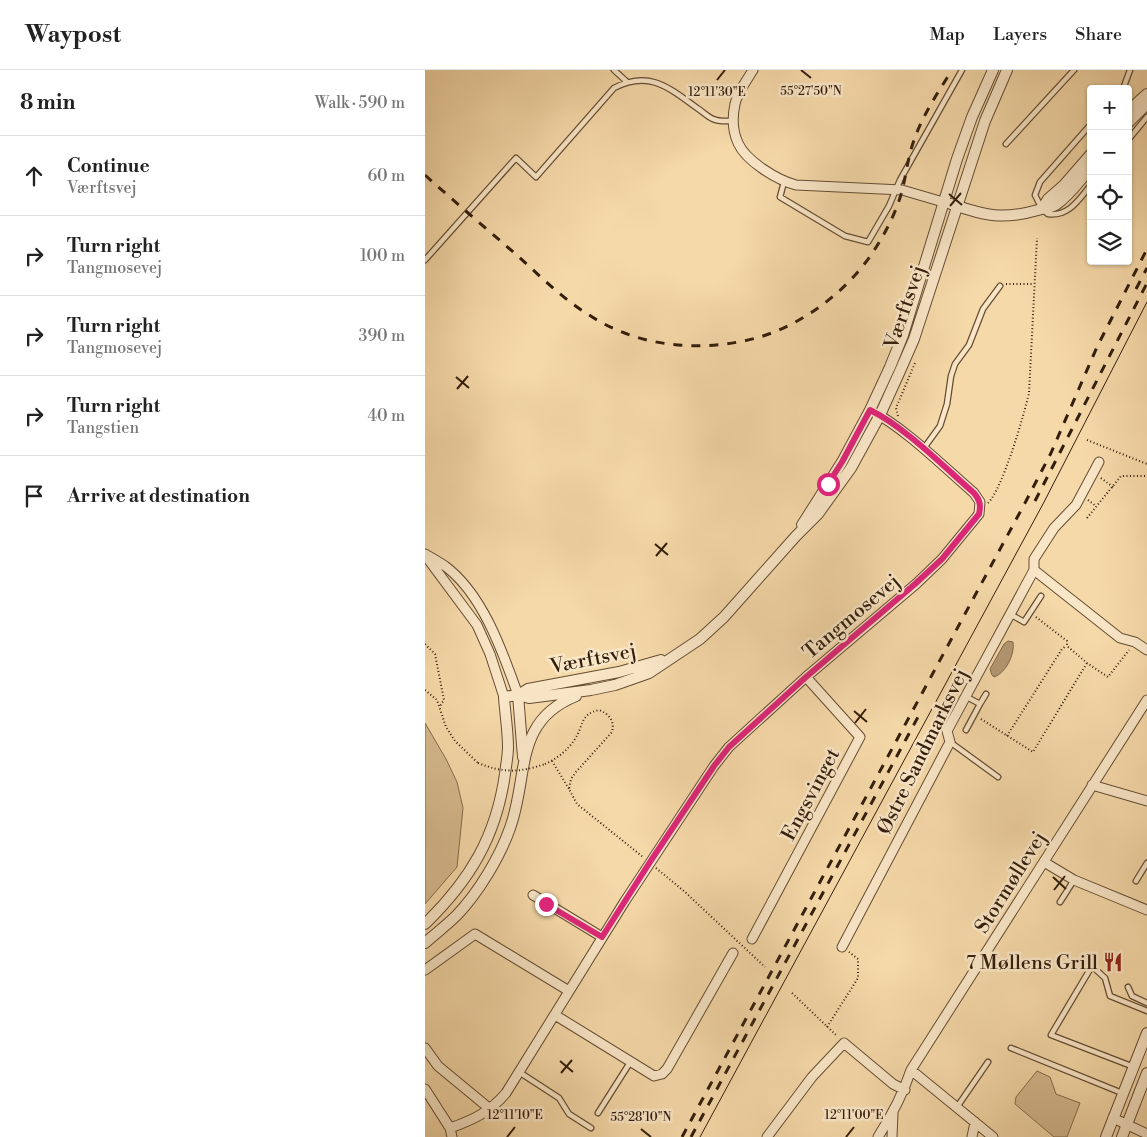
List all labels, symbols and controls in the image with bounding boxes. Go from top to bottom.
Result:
text: Waypost [25,20,121,50]
text: Map [930,23,965,46]
text: Layers [993,23,1047,46]
text: Share [1075,23,1122,46]
text: 55°27'50"N [780,84,842,99]
text: 12°11'30"E [688,85,746,100]
map controls [1087,85,1132,265]
button: + [1087,85,1132,130]
text: 8 min [20,90,75,116]
text: Walk · 590 m [315,93,405,113]
button: − [1087,130,1132,175]
text: Continue [67,154,150,178]
icon: ahead [20,162,48,190]
text: 60 m [367,166,405,186]
button: locate [1087,175,1132,220]
text: Værftsvej [67,178,137,198]
button: layers [1087,220,1132,265]
text: Turn right [67,234,160,258]
icon: right [20,242,48,270]
text: 100 m [360,246,405,266]
text: Tangmosevej [67,258,162,278]
street label: Værftsvej [879,262,931,354]
text: Turn right [67,314,160,338]
icon: right [20,322,48,350]
text: 390 m [359,326,405,346]
text: Tangmosevej [67,338,162,358]
text: Turn right [67,394,160,418]
icon: right [20,402,48,430]
text: 40 m [368,406,405,426]
text: Tangstien [67,418,139,438]
route start [817,473,840,496]
icon: arrive [20,482,48,510]
text: Arrive at destination [67,484,250,508]
street label: Tangmosevej [798,569,906,665]
street label: Værftsvej [547,639,639,680]
street label: Østre Sandmarksvej [872,665,974,839]
street label: Engsvinget [777,744,846,845]
street label: Stormøllevej [970,827,1052,938]
route end [535,893,558,916]
place label: 7 Møllens Grill [966,951,1098,976]
restaurant icon: 7 Møllens Grill [1102,951,1124,973]
text: 12°11'10"E [487,1108,543,1123]
text: 12°11'00"E [825,1108,883,1123]
text: 55°28'10"N [611,1110,672,1125]

